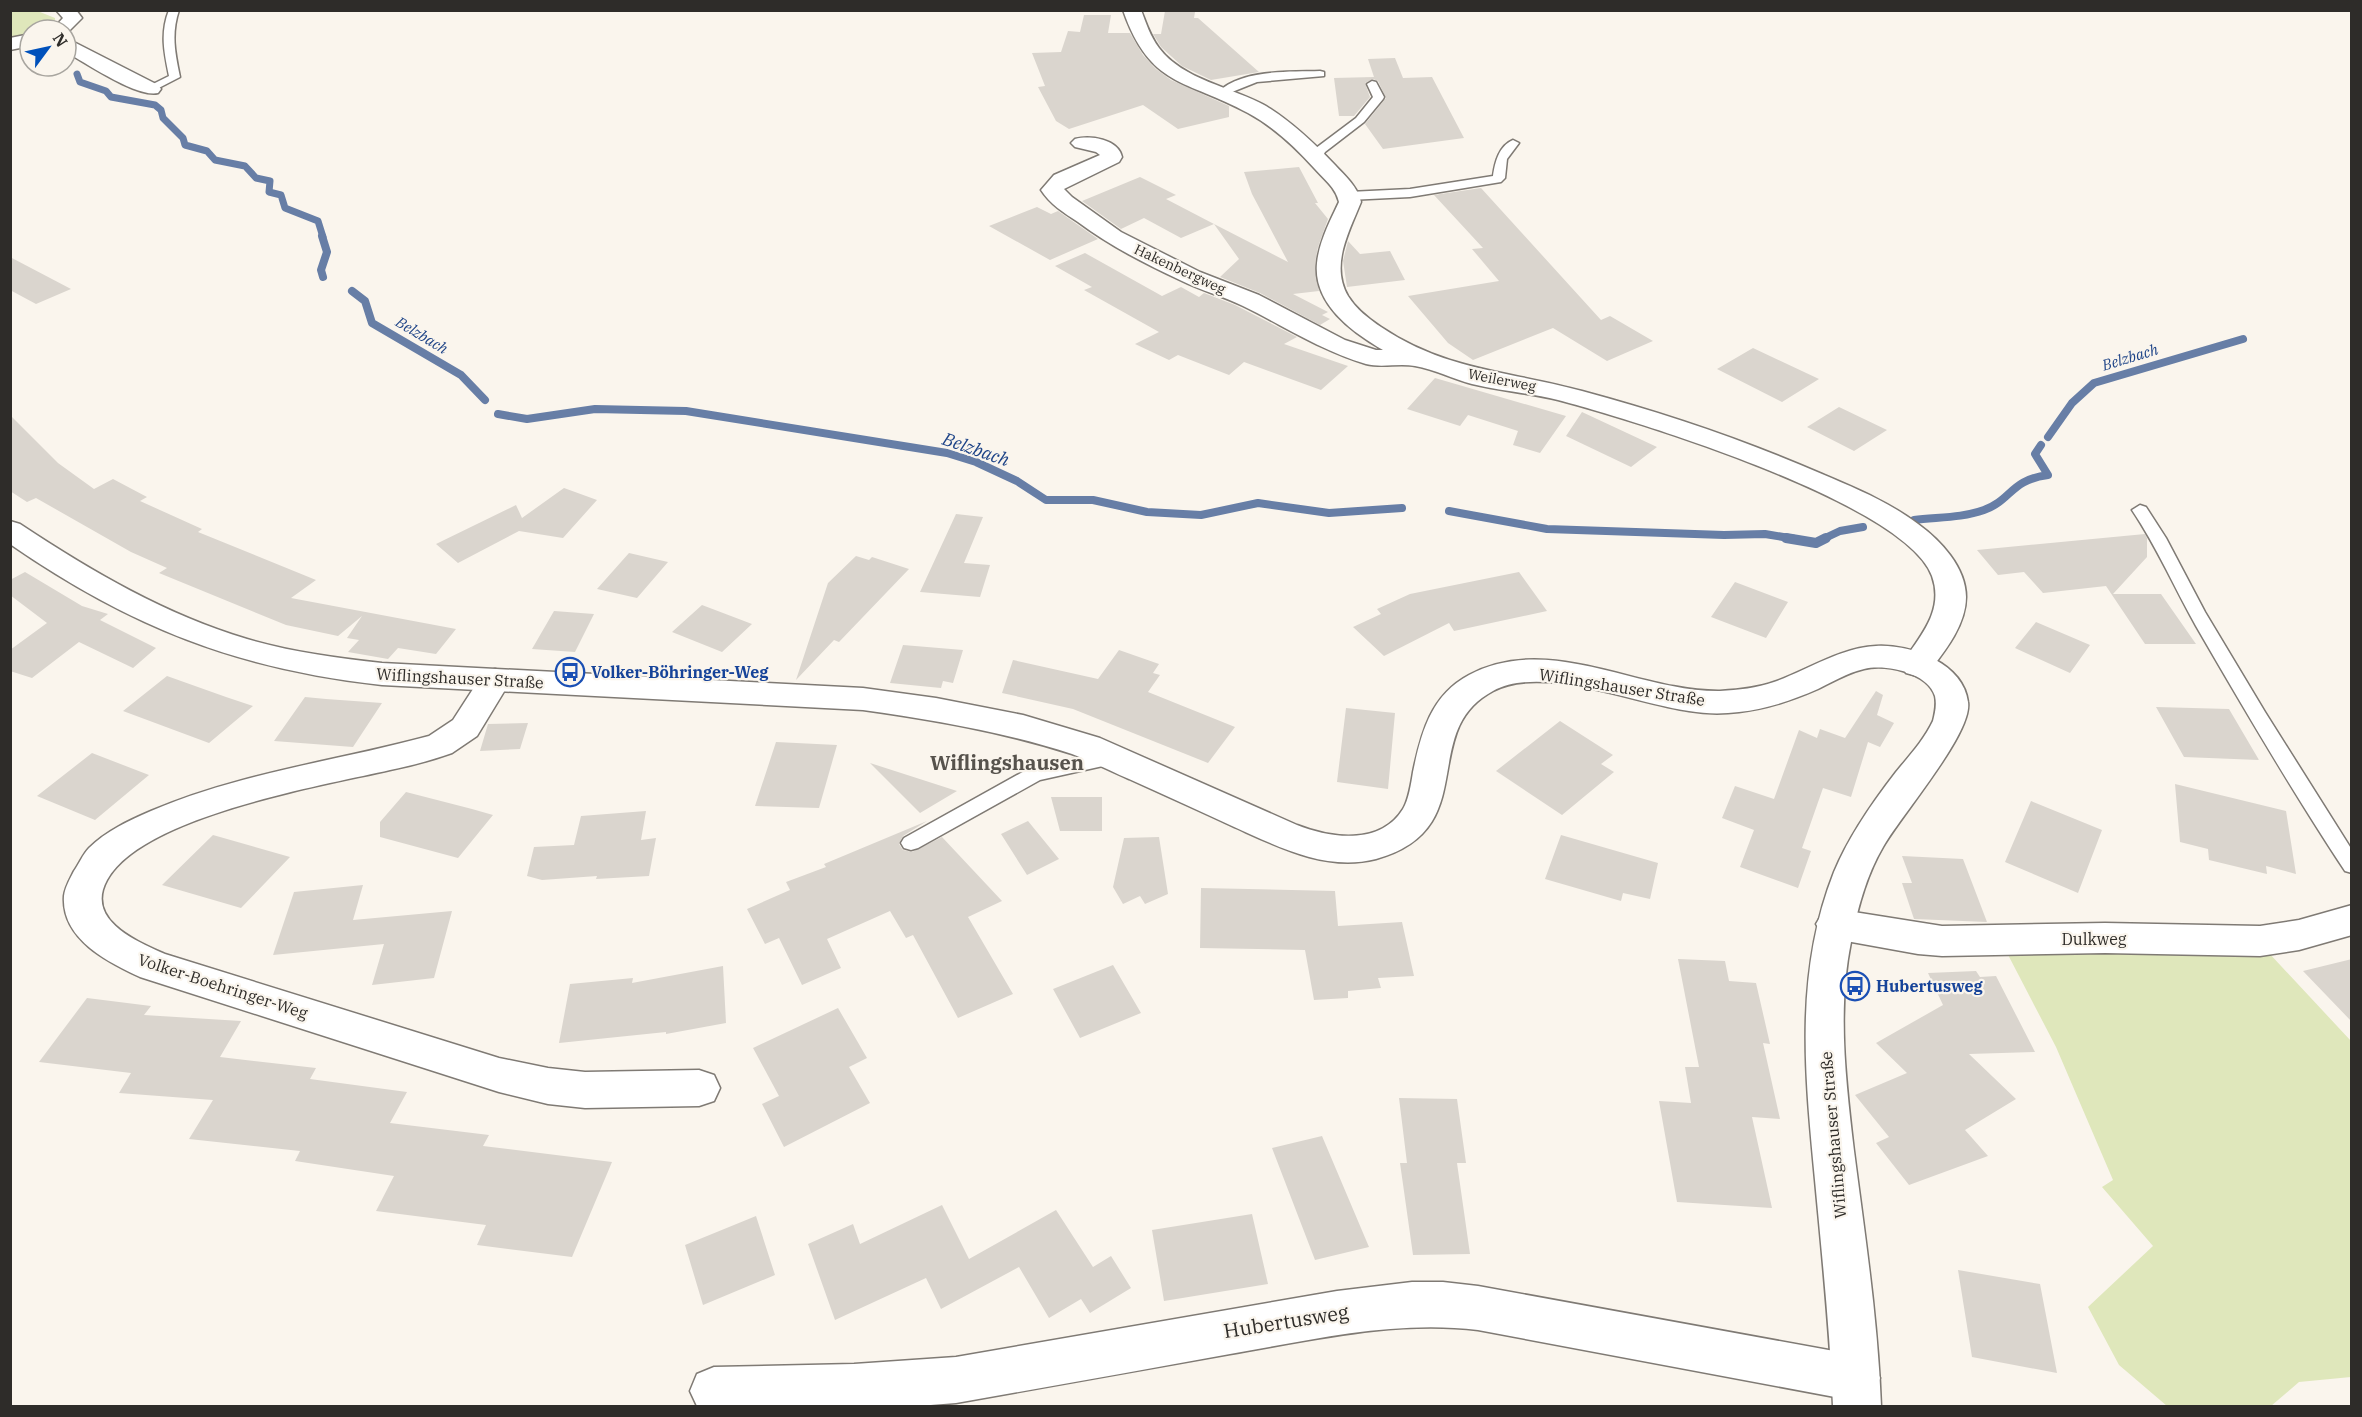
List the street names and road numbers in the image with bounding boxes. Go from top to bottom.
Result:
street label: Hakenbergweg [1131,240,1229,298]
street label: Weilerweg [1466,365,1538,395]
street label: Wiflingshauser Straße [376,664,544,692]
street label: Wiflingshauser Straße [1538,664,1706,710]
street label: Dulkweg [2062,929,2127,949]
street label: Volker-Boehringer-Weg [136,949,311,1023]
street label: Wiflingshauser Straße [1816,1051,1850,1219]
street label: Hubertusweg [1222,1298,1351,1344]

